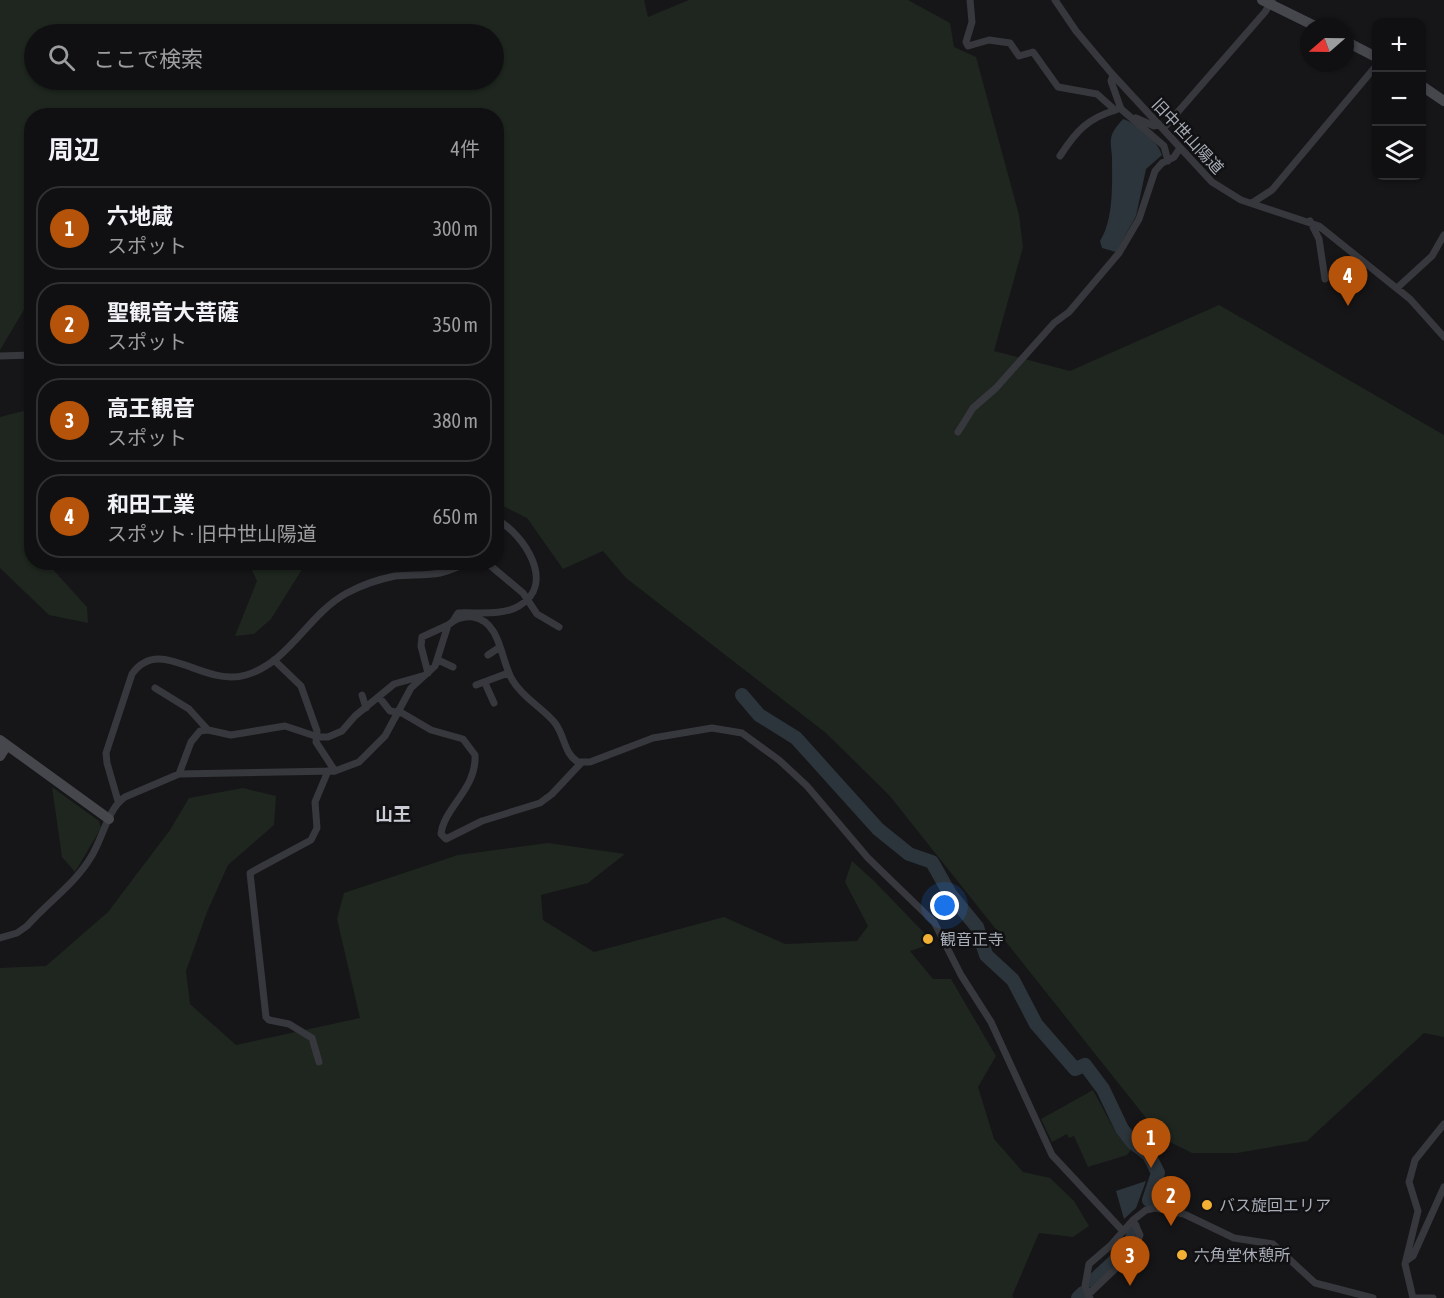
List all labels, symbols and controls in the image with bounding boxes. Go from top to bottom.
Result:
north arrow [1300,18,1354,72]
map controls [1372,18,1426,180]
button: + [1372,18,1426,72]
search box [24,24,504,90]
icon: search [45,41,78,74]
text: ここで検索 [93,46,203,72]
button: − [1372,72,1426,126]
street label: 旧中世山陽道 [1149,95,1227,177]
button: layers [1372,126,1426,180]
text: 周辺 [48,135,100,165]
text: 4件 [451,137,480,160]
text: 六地蔵 [107,203,173,229]
text: 1 [65,217,74,240]
text: 300 m [433,217,478,240]
text: スポット [107,234,187,257]
pin: 4 [1328,256,1368,306]
text: 聖観音大菩薩 [107,299,239,325]
text: 2 [65,313,74,336]
text: 350 m [433,313,478,336]
text: スポット [107,330,187,353]
text: 高王観音 [107,395,195,421]
text: 3 [65,409,74,432]
text: 380 m [433,409,478,432]
text: スポット [107,426,187,449]
text: 和田工業 [107,491,195,517]
text: 4 [65,505,74,528]
text: 650 m [433,505,478,528]
text: スポット · 旧中世山陽道 [107,522,317,545]
district label: 山王 [375,804,411,825]
your location [930,891,959,920]
place label: 観音正寺 [940,930,1004,948]
marker: 観音正寺 [921,932,935,946]
pin: 1 [1132,1118,1170,1168]
pin: 2 [1152,1176,1190,1226]
place label: バス旋回エリア [1219,1196,1331,1214]
marker: バス旋回エリア [1200,1198,1214,1212]
pin: 3 [1110,1236,1150,1286]
place label: 六角堂休憩所 [1194,1246,1290,1264]
marker: 六角堂休憩所 [1175,1248,1189,1262]

